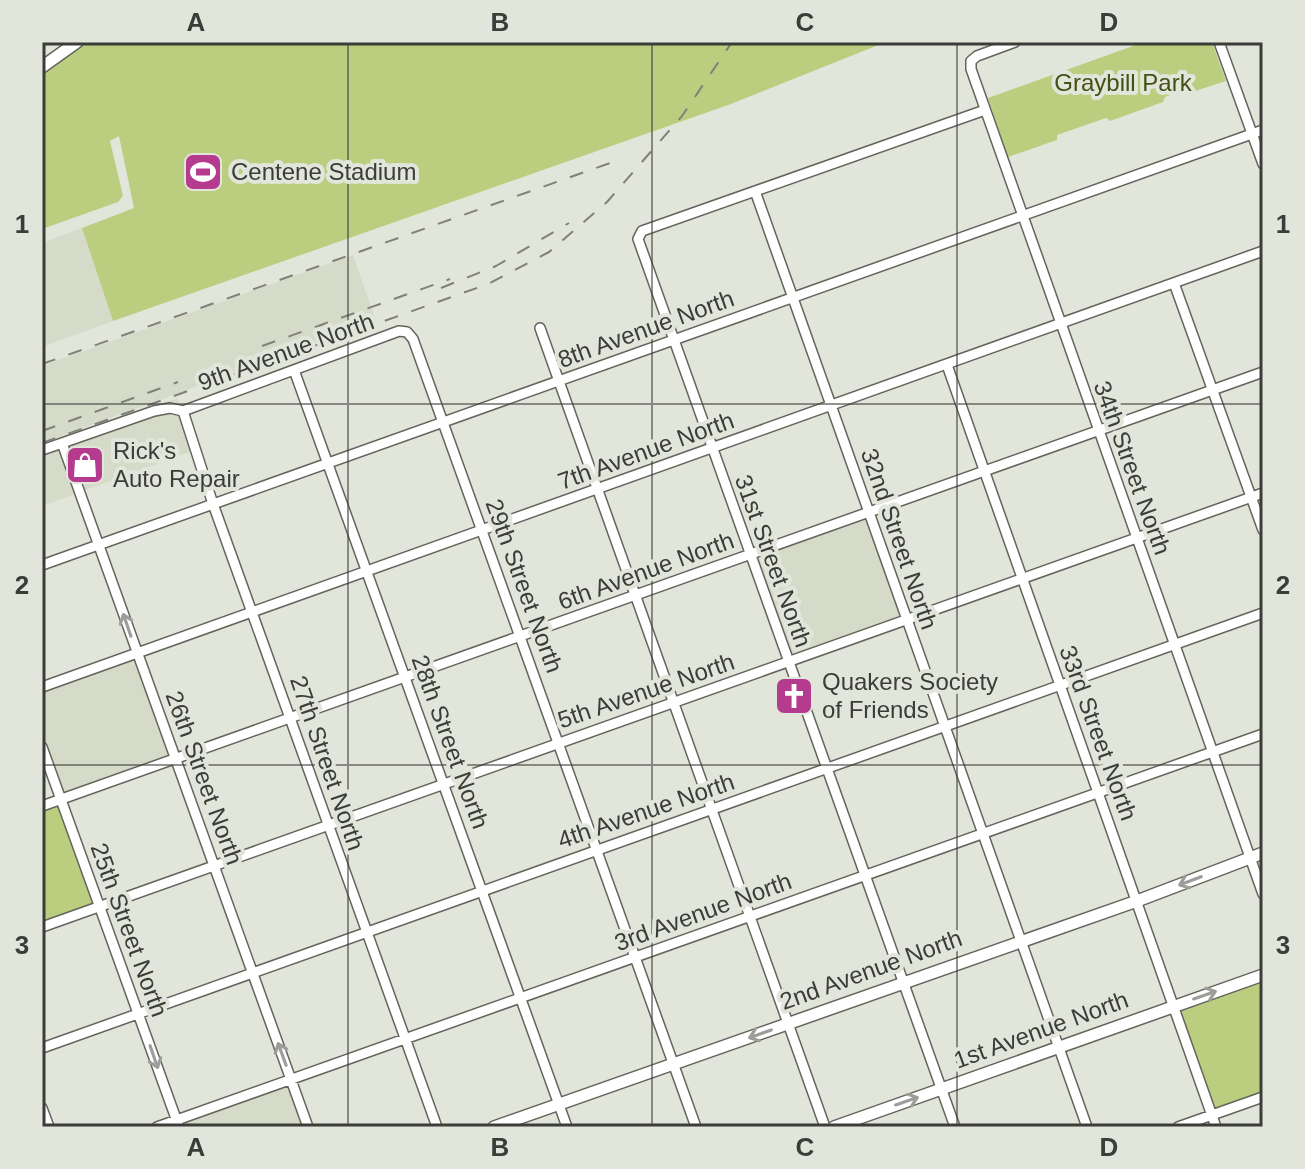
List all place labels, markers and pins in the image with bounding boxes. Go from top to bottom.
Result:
sports icon: Centene Stadium [182,151,224,193]
place label: Centene Stadium [231,158,416,185]
place label: Rick's Auto Repair [113,437,240,492]
shop icon: Rick's Auto Repair [64,444,106,486]
place label: Quakers Society of Friends [822,668,998,723]
church icon: Quakers Society of Friends [773,675,815,717]

